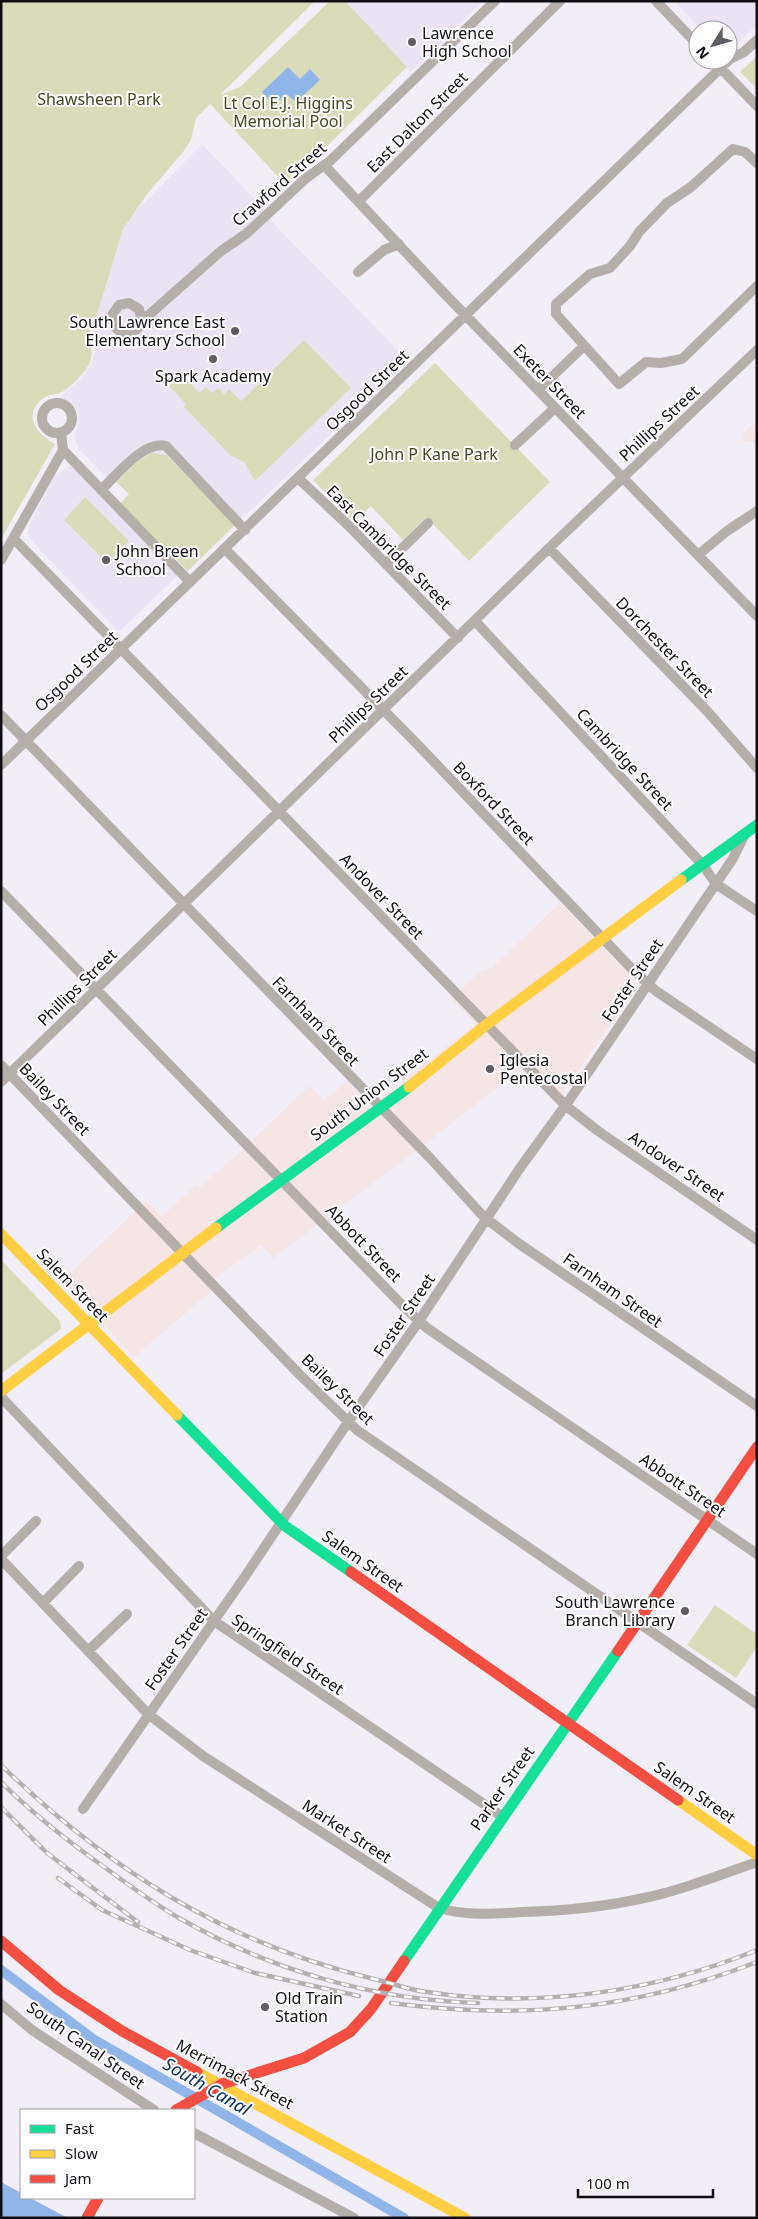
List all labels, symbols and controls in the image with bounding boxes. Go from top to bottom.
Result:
north arrow [688,20,738,70]
place label: Lawrence High School [422,22,512,62]
marker: Lawrence High School [406,36,418,48]
text: N [691,43,713,63]
street label: East Dalton Street [362,67,472,177]
park label: Shawsheen Park [37,88,161,110]
park label: Lt Col E.J. Higgins Memorial Pool [223,92,353,132]
street label: Crawford Street [227,137,331,231]
place label: South Lawrence East Elementary School [70,311,225,351]
marker: South Lawrence East Elementary School [229,325,241,337]
street label: Exeter Street [509,339,592,423]
street label: Osgood Street [320,344,414,435]
marker: Spark Academy [207,353,219,365]
place label: Spark Academy [155,365,272,387]
street label: Phillips Street [614,380,704,466]
park label: John P Kane Park [368,443,498,465]
street label: East Cambridge Street [322,480,456,614]
place label: John Breen School [114,540,199,580]
marker: John Breen School [100,554,112,566]
street label: Dorchester Street [611,592,719,702]
street label: Osgood Street [29,625,123,716]
street label: Phillips Street [324,660,413,747]
street label: Cambridge Street [572,703,678,815]
street label: Boxford Street [448,756,540,850]
street label: Andover Street [335,848,429,944]
street label: Foster Street [596,934,668,1026]
street label: Phillips Street [33,943,122,1030]
street label: Farnham Street [268,971,365,1071]
street label: South Union Street [306,1042,433,1146]
place label: Iglesia Pentecostal [500,1049,587,1089]
street label: Bailey Street [15,1058,95,1140]
marker: Iglesia Pentecostal [484,1063,496,1075]
street label: Andover Street [624,1126,730,1207]
street label: Abbott Street [321,1199,407,1287]
street label: Salem Street [32,1243,114,1327]
street label: Farnham Street [559,1248,667,1333]
street label: Foster Street [368,1269,440,1361]
street label: Bailey Street [297,1349,379,1429]
street label: Abbott Street [635,1448,731,1522]
street label: Salem Street [318,1525,408,1597]
place label: South Lawrence Branch Library [555,1591,676,1631]
street label: Foster Street [139,1603,213,1695]
marker: South Lawrence Branch Library [679,1605,691,1617]
street label: Springfield Street [228,1608,348,1700]
street label: Parker Street [465,1741,539,1835]
street label: Salem Street [650,1756,740,1828]
street label: Market Street [298,1794,396,1868]
place label: Old Train Station [275,1987,343,2027]
street label: South Canal Street [23,1996,149,2094]
marker: Old Train Station [259,2001,271,2013]
street label: Merrimack Street [172,2034,298,2114]
water label: South Canal [159,2051,255,2121]
legend [20,2109,195,2199]
text: Fast [65,2118,94,2138]
text: Slow [65,2143,98,2163]
scale bar [578,2166,713,2198]
text: Jam [63,2168,92,2188]
text: 100 m [586,2173,630,2193]

